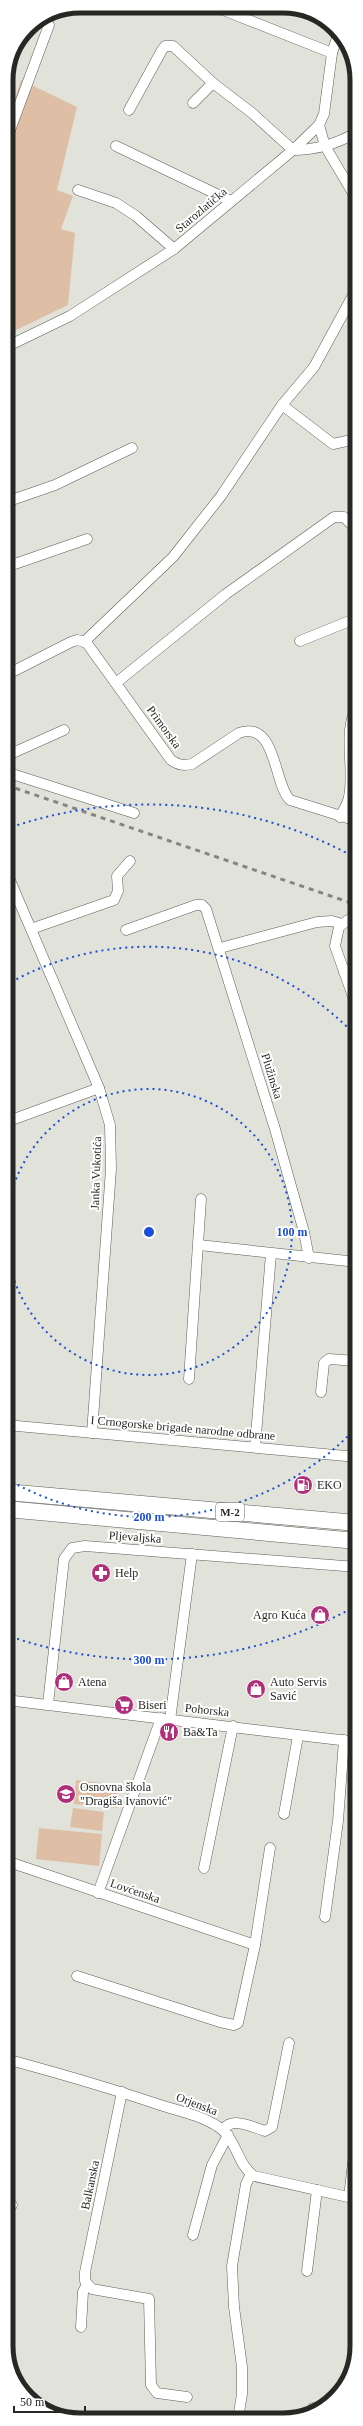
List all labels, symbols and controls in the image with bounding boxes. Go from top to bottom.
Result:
street label: Starozlatička [173,184,230,235]
street label: Primorska [144,703,185,752]
street label: Plužinska [258,1052,286,1101]
street label: Janka Vukotića [88,1135,104,1210]
centre of rings [142,1225,156,1239]
text: 100 m [277,1225,308,1239]
street label: I Crnogorske brigade narodne odbrane [90,1413,276,1443]
fuel station icon: EKO [292,1474,314,1496]
place label: EKO [317,1478,342,1492]
road number: M-2 [216,1503,244,1521]
text: 200 m [134,1510,165,1524]
street label: Pljevaljska [108,1528,162,1546]
pharmacy icon: Help [90,1562,112,1584]
place label: Help [115,1566,138,1580]
shop icon: Agro Kuća [309,1604,331,1626]
place label: Agro Kuća [253,1608,307,1622]
text: 300 m [134,1653,165,1667]
shop icon: Atena [53,1671,75,1693]
place label: Atena [78,1675,107,1689]
place label: Auto Servis Savić [270,1675,327,1703]
shop icon: Auto Servis Savić [245,1678,267,1700]
supermarket icon: Biseri [113,1694,135,1716]
place label: Biseri [138,1698,167,1712]
street label: Pohorska [184,1701,231,1719]
restaurant icon: Ba&Ta [158,1721,180,1743]
place label: Ba&Ta [183,1725,218,1739]
place label: Osnovna škola "Dragiša Ivanović" [80,1780,172,1808]
school or university icon: Osnovna škola "Dragiša Ivanović" [55,1783,77,1805]
street label: Lovćenska [108,1876,162,1906]
street label: Orjenska [174,2090,220,2119]
street label: Balkanska [78,2158,102,2211]
scale bar [14,2388,85,2414]
text: 50 m [20,2395,45,2409]

